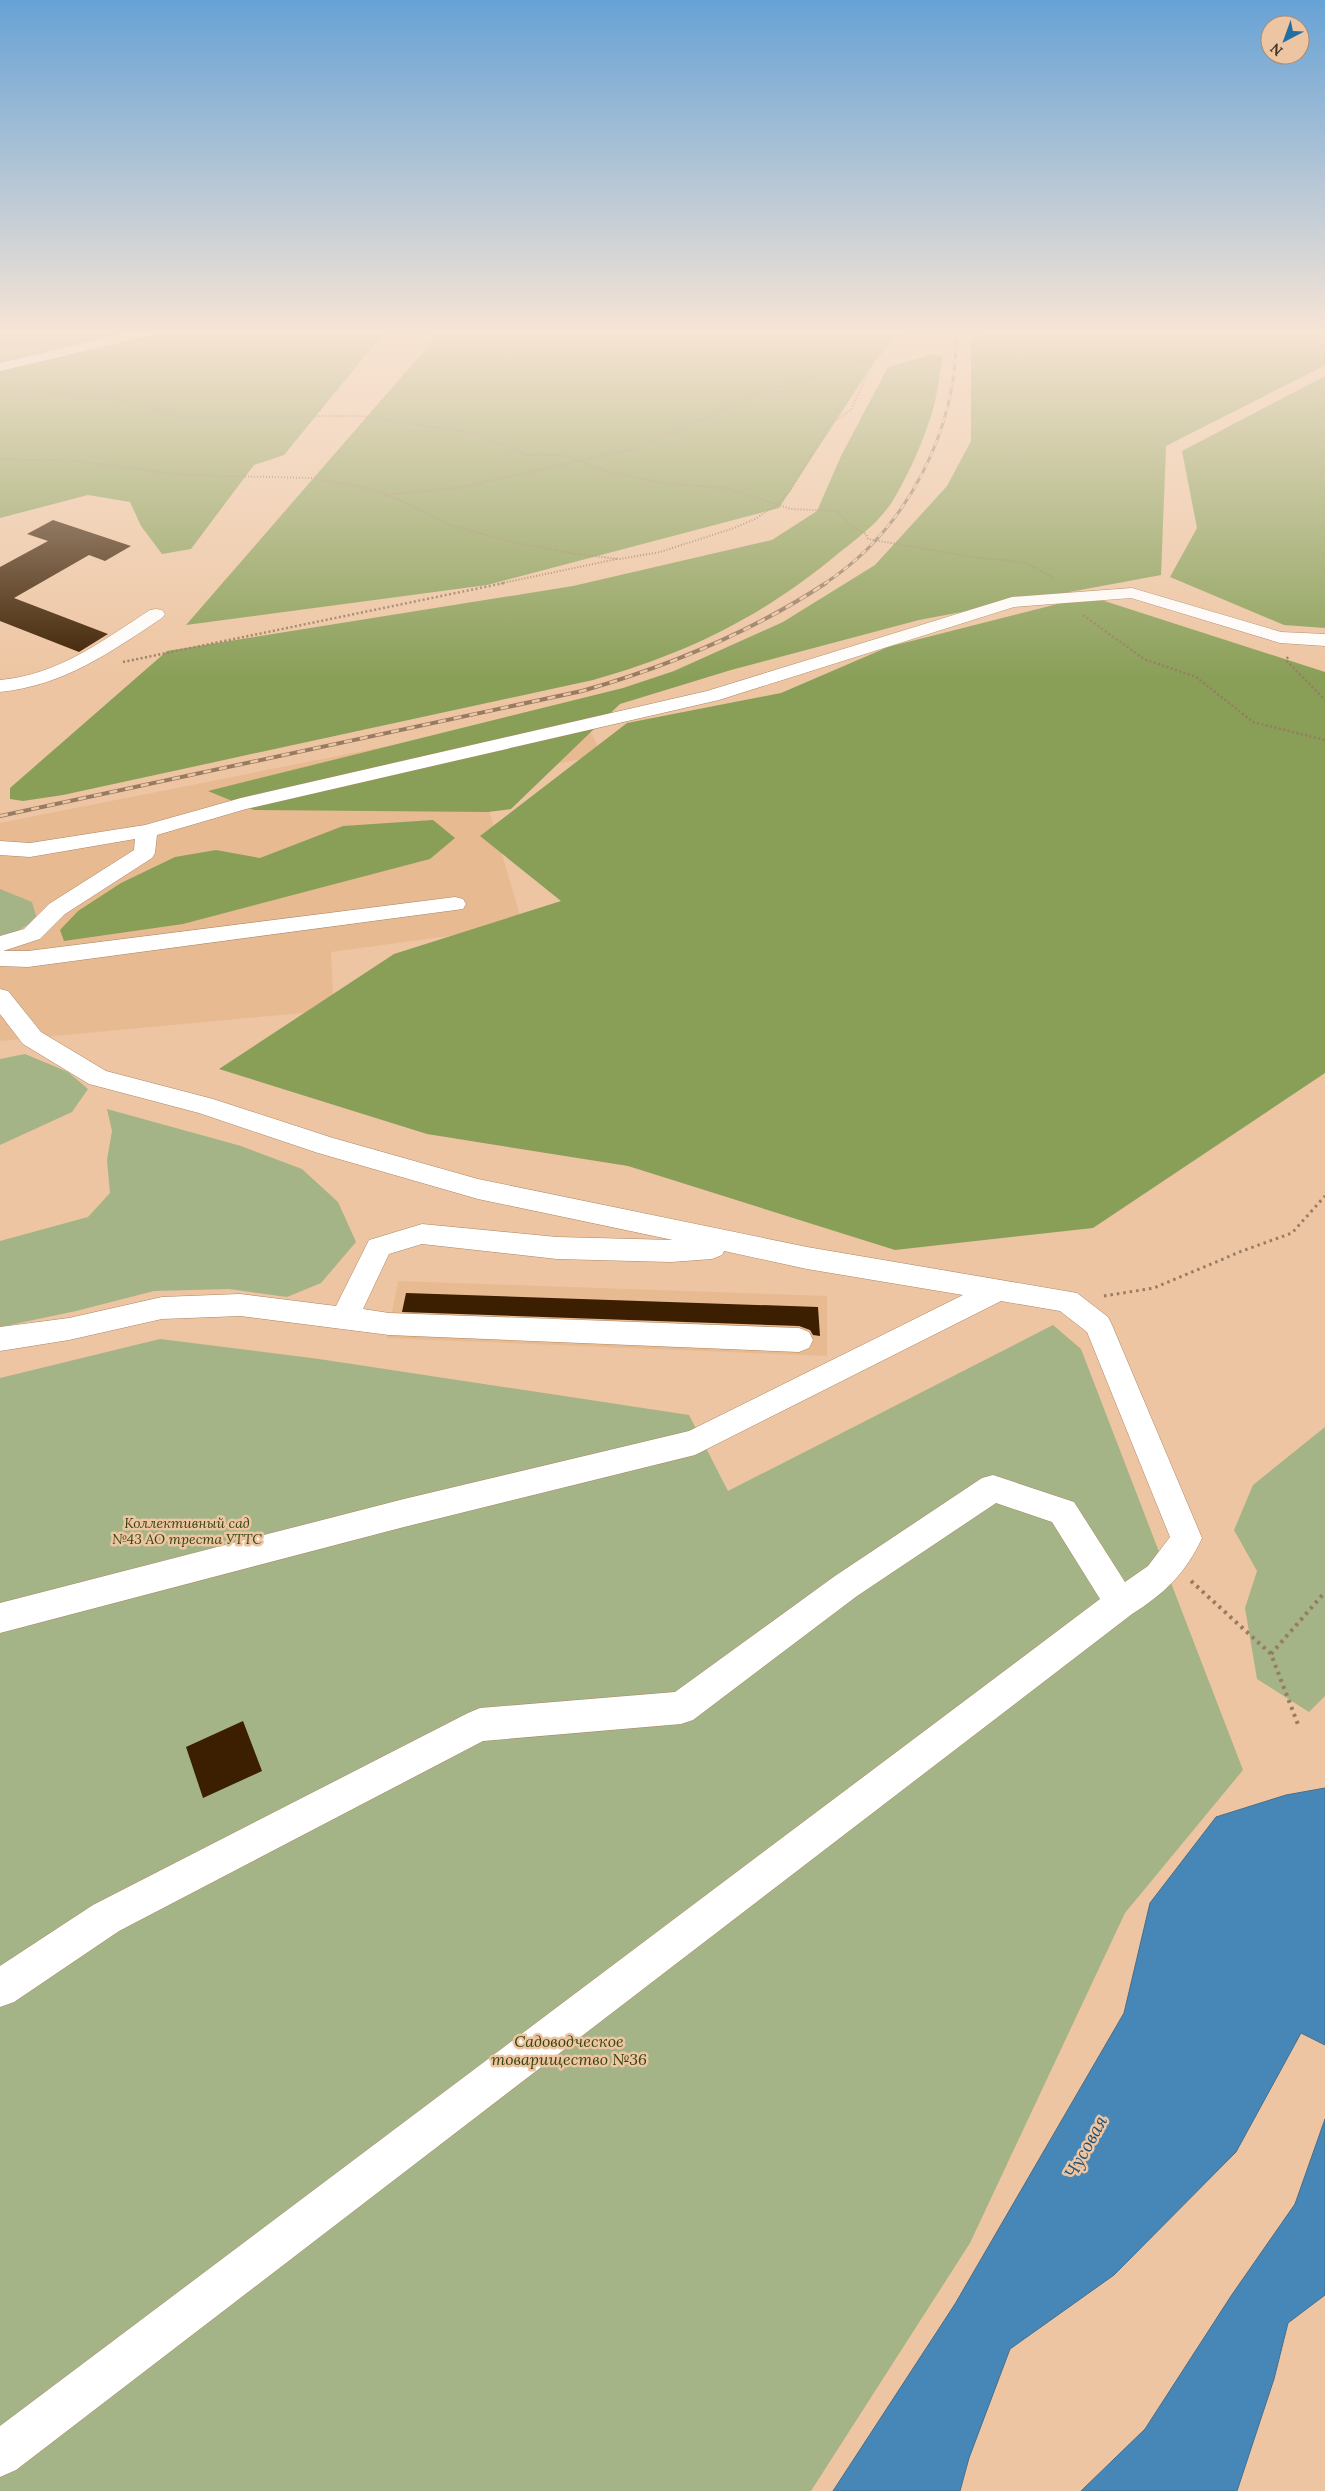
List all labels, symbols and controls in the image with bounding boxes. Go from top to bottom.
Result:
north arrow [1260,15,1310,65]
text: N [1266,39,1286,60]
park label: Коллективный сад №43 АО треста УТТС [112,1514,262,1548]
park label: Садоводческое товарищество №36 [491,2031,647,2069]
water label: Чусовая [1059,2111,1112,2182]

